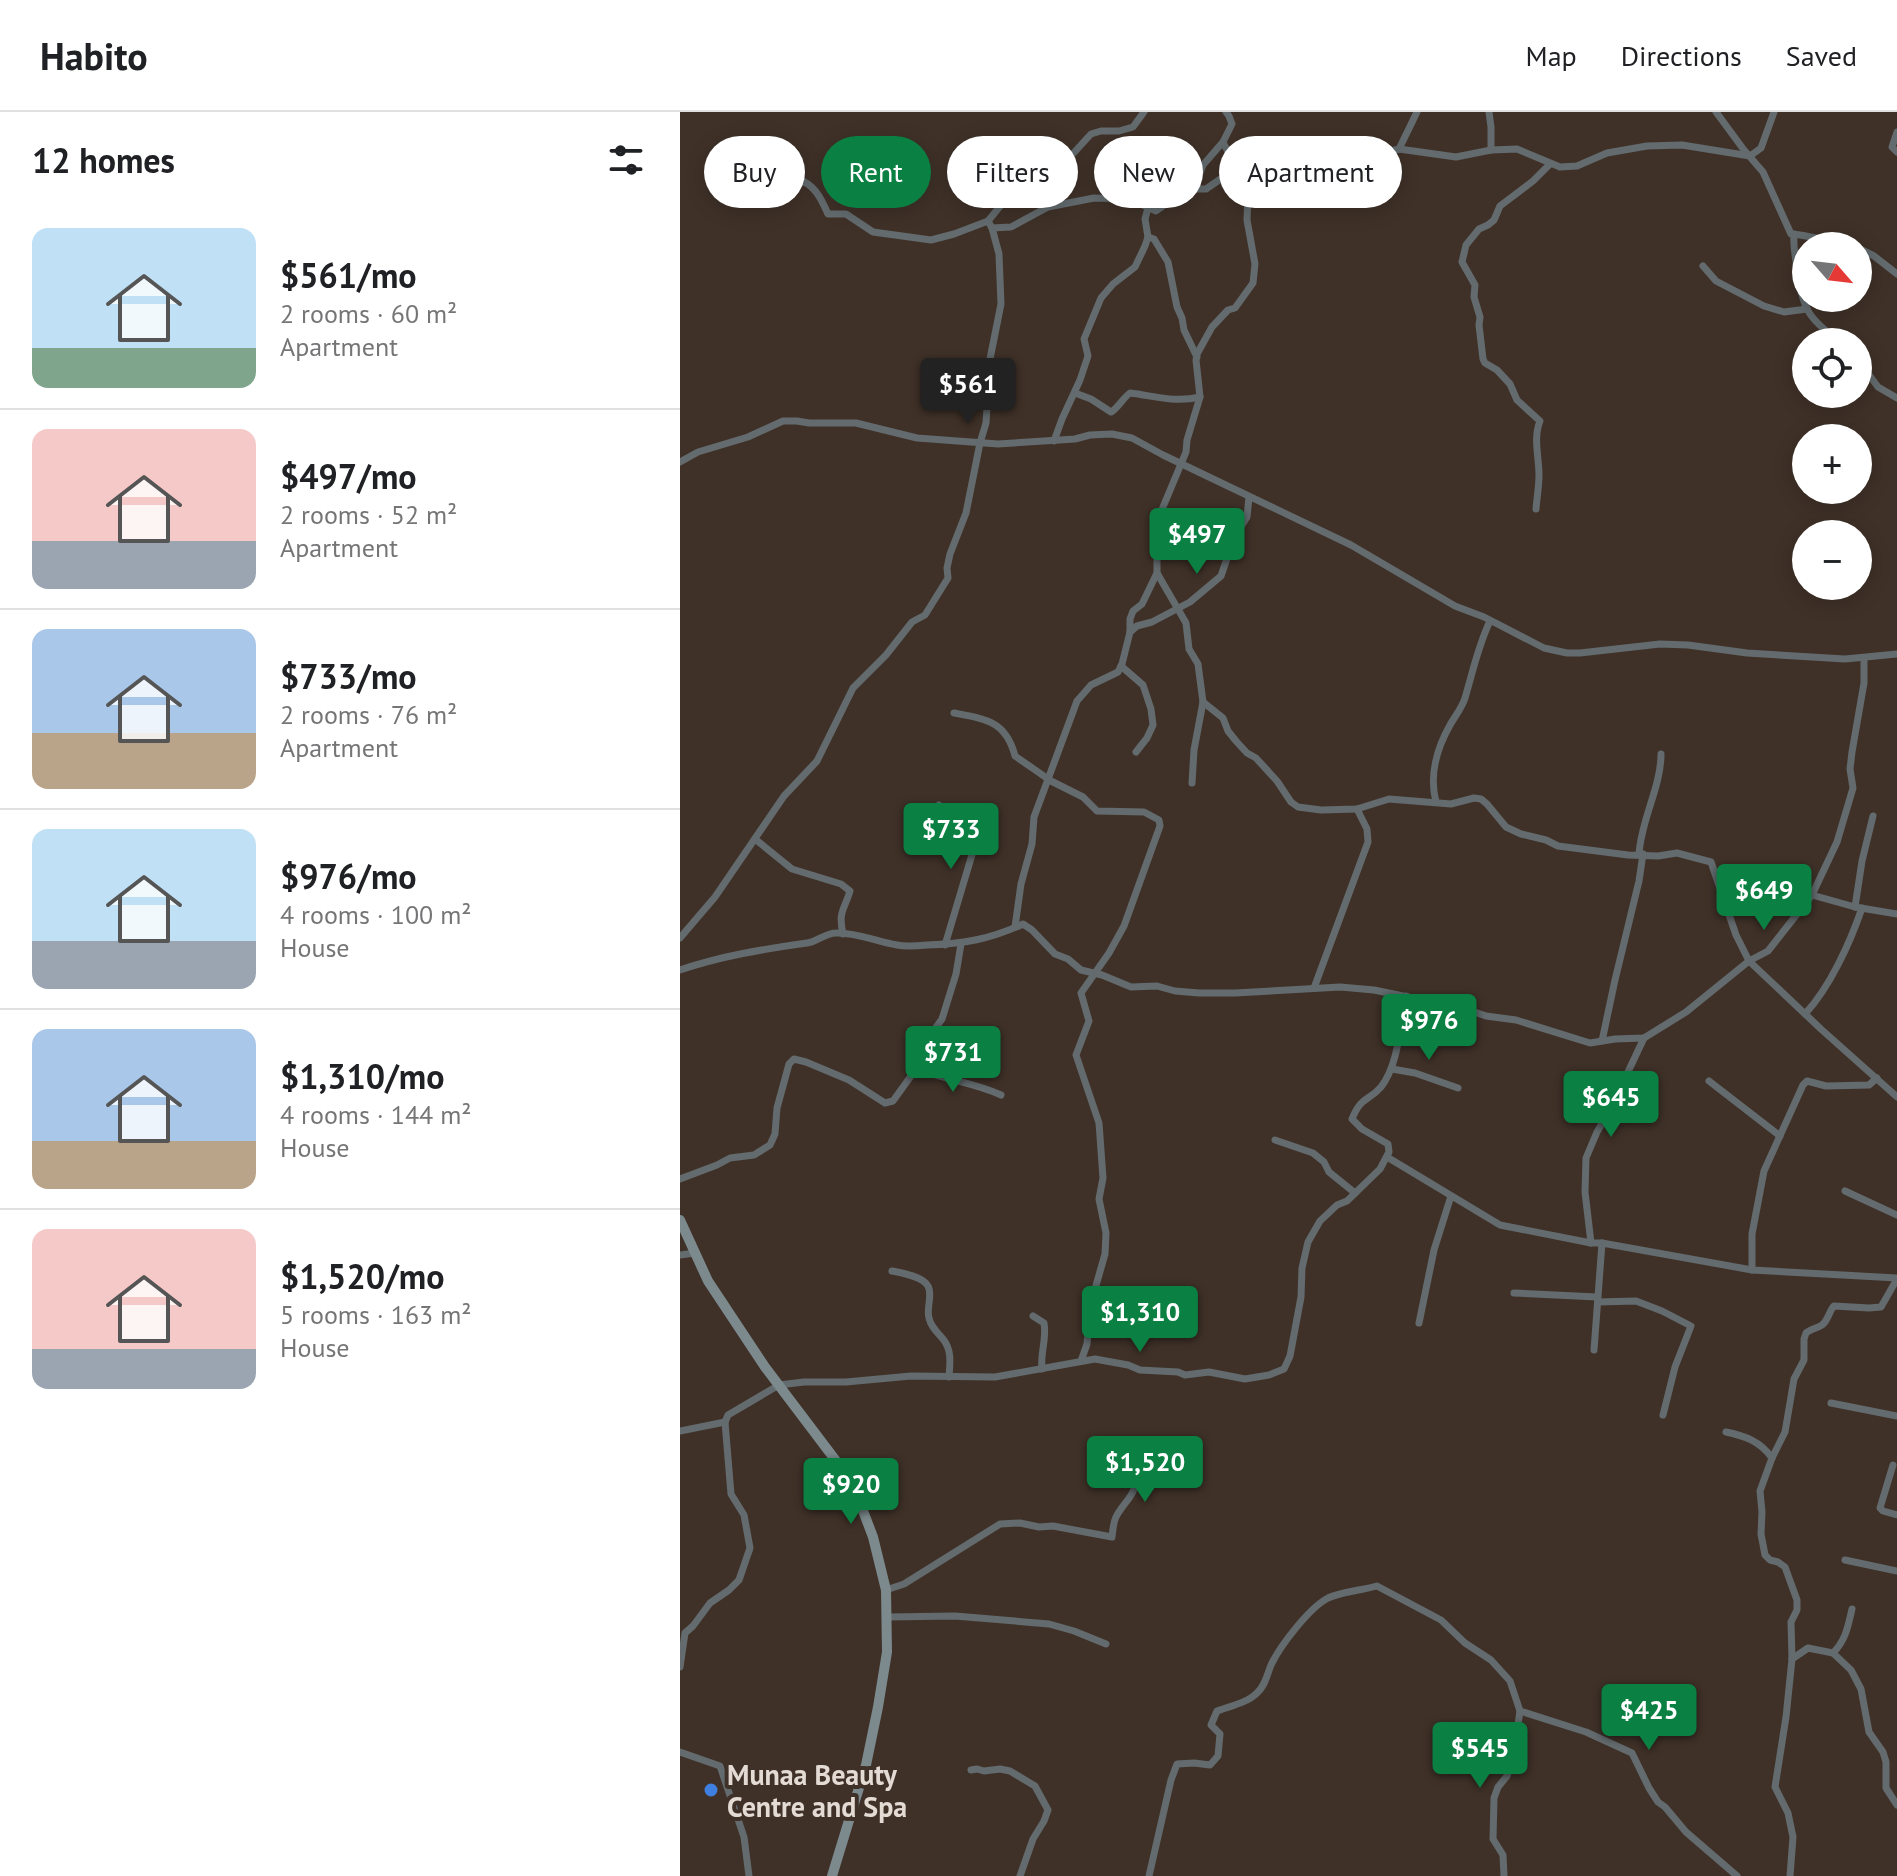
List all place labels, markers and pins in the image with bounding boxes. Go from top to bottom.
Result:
pin: $561 [921,358,1015,426]
pin: $497 [1150,508,1244,576]
pin: $733 [904,803,998,871]
pin: $649 [1717,864,1811,932]
pin: $976 [1382,994,1476,1062]
pin: $731 [906,1026,1000,1094]
pin: $645 [1564,1071,1658,1139]
pin: $1,310 [1075,1286,1205,1354]
pin: $1,520 [1080,1436,1210,1504]
pin: $920 [804,1458,898,1526]
pin: $425 [1602,1684,1696,1752]
pin: $545 [1433,1722,1527,1790]
place label: Munaa Beauty Centre and Spa [727,1756,907,1825]
marker: Munaa Beauty Centre and Spa [702,1781,720,1799]

